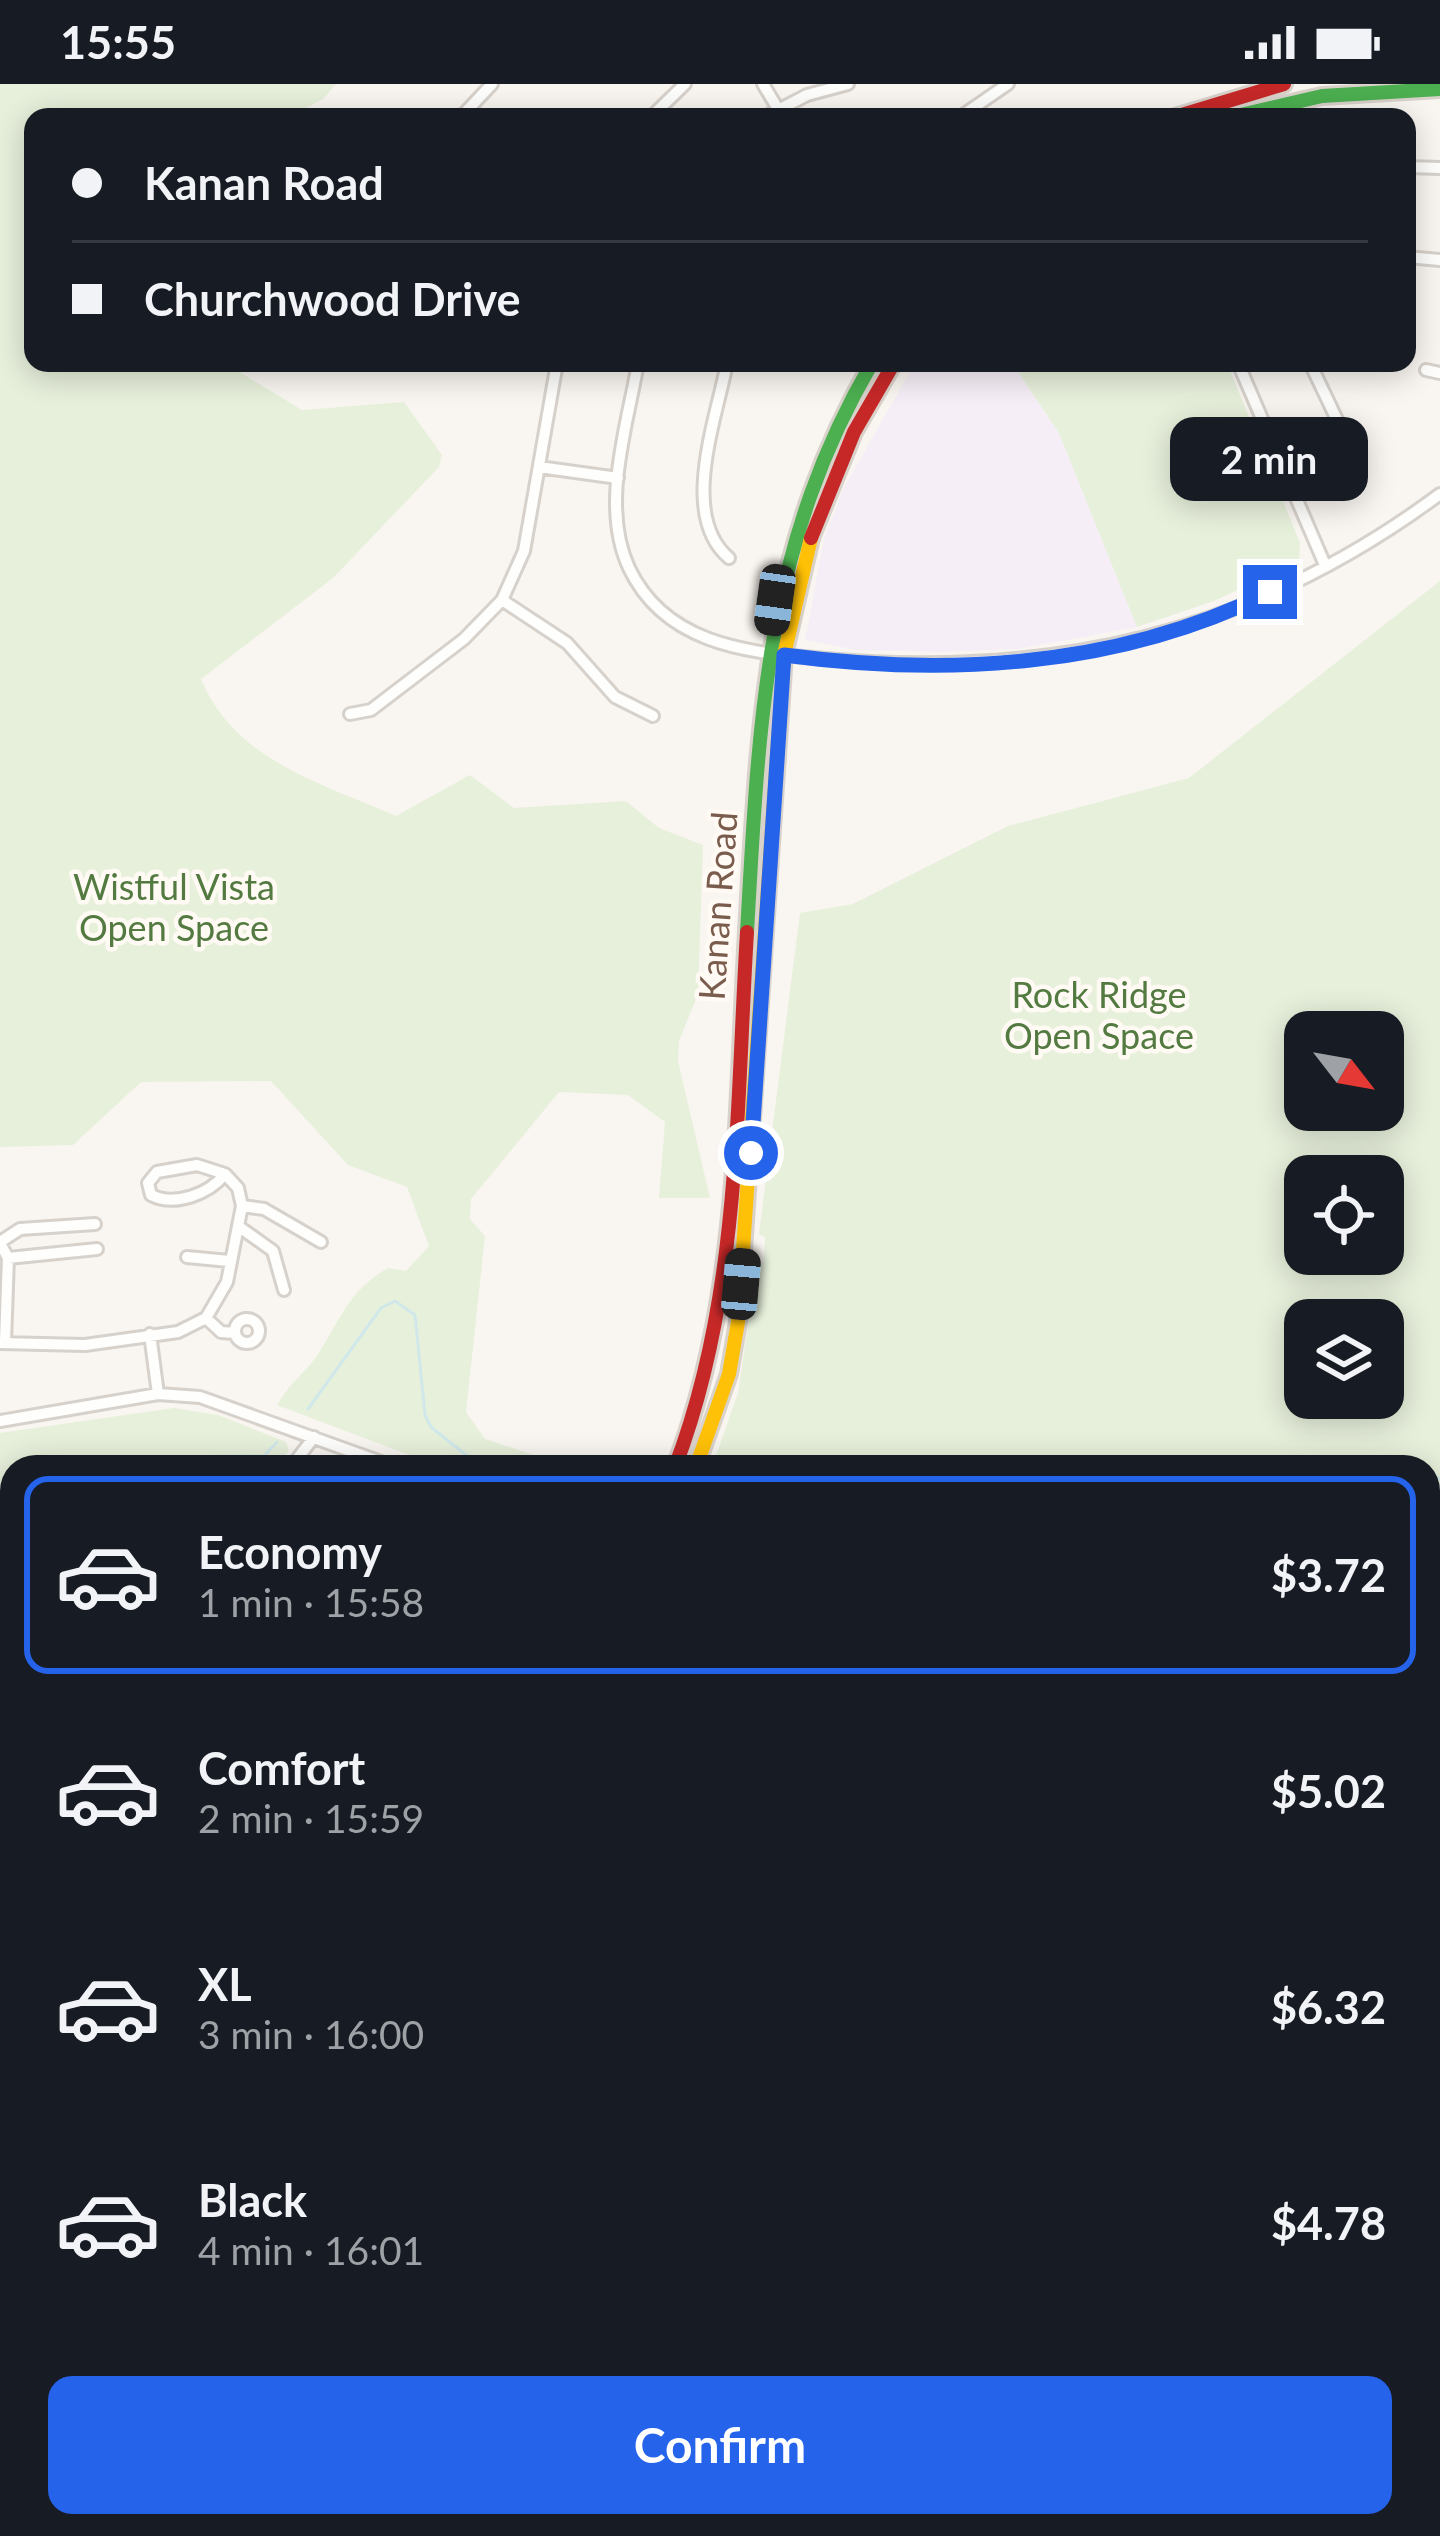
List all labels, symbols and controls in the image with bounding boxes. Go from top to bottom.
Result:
text: 15:55 [60,15,176,69]
text: Kanan Road [144,156,384,210]
text: Churchwood Drive [144,272,521,326]
callout: 2 min [1171,418,1369,502]
text: 2 min [1221,436,1317,482]
car [752,562,798,638]
route end [1243,565,1297,619]
street label: Kanan Road [688,810,746,1002]
park label: Wistful Vista Open Space [73,864,275,949]
park label: Rock Ridge Open Space [1004,972,1194,1057]
north arrow [1284,1011,1404,1131]
map controls [1284,1011,1404,1419]
route start [724,1126,778,1180]
button: locate [1284,1155,1404,1275]
car [720,1247,762,1321]
button: layers [1284,1299,1404,1419]
icon: car [54,1521,162,1629]
text: Economy [198,1525,382,1579]
text: $3.72 [1271,1548,1386,1602]
text: 1 min · 15:58 [198,1579,424,1625]
icon: car [54,1737,162,1845]
text: Comfort [198,1741,365,1795]
text: $5.02 [1271,1764,1386,1818]
text: 2 min · 15:59 [198,1795,424,1841]
icon: car [54,1953,162,2061]
text: XL [198,1957,252,2011]
text: $6.32 [1271,1980,1386,2034]
text: 3 min · 16:00 [198,2011,424,2057]
icon: car [54,2169,162,2277]
text: Black [198,2173,307,2227]
text: $4.78 [1271,2196,1386,2250]
text: 4 min · 16:01 [198,2227,424,2273]
button: Confirm [48,2376,1392,2514]

